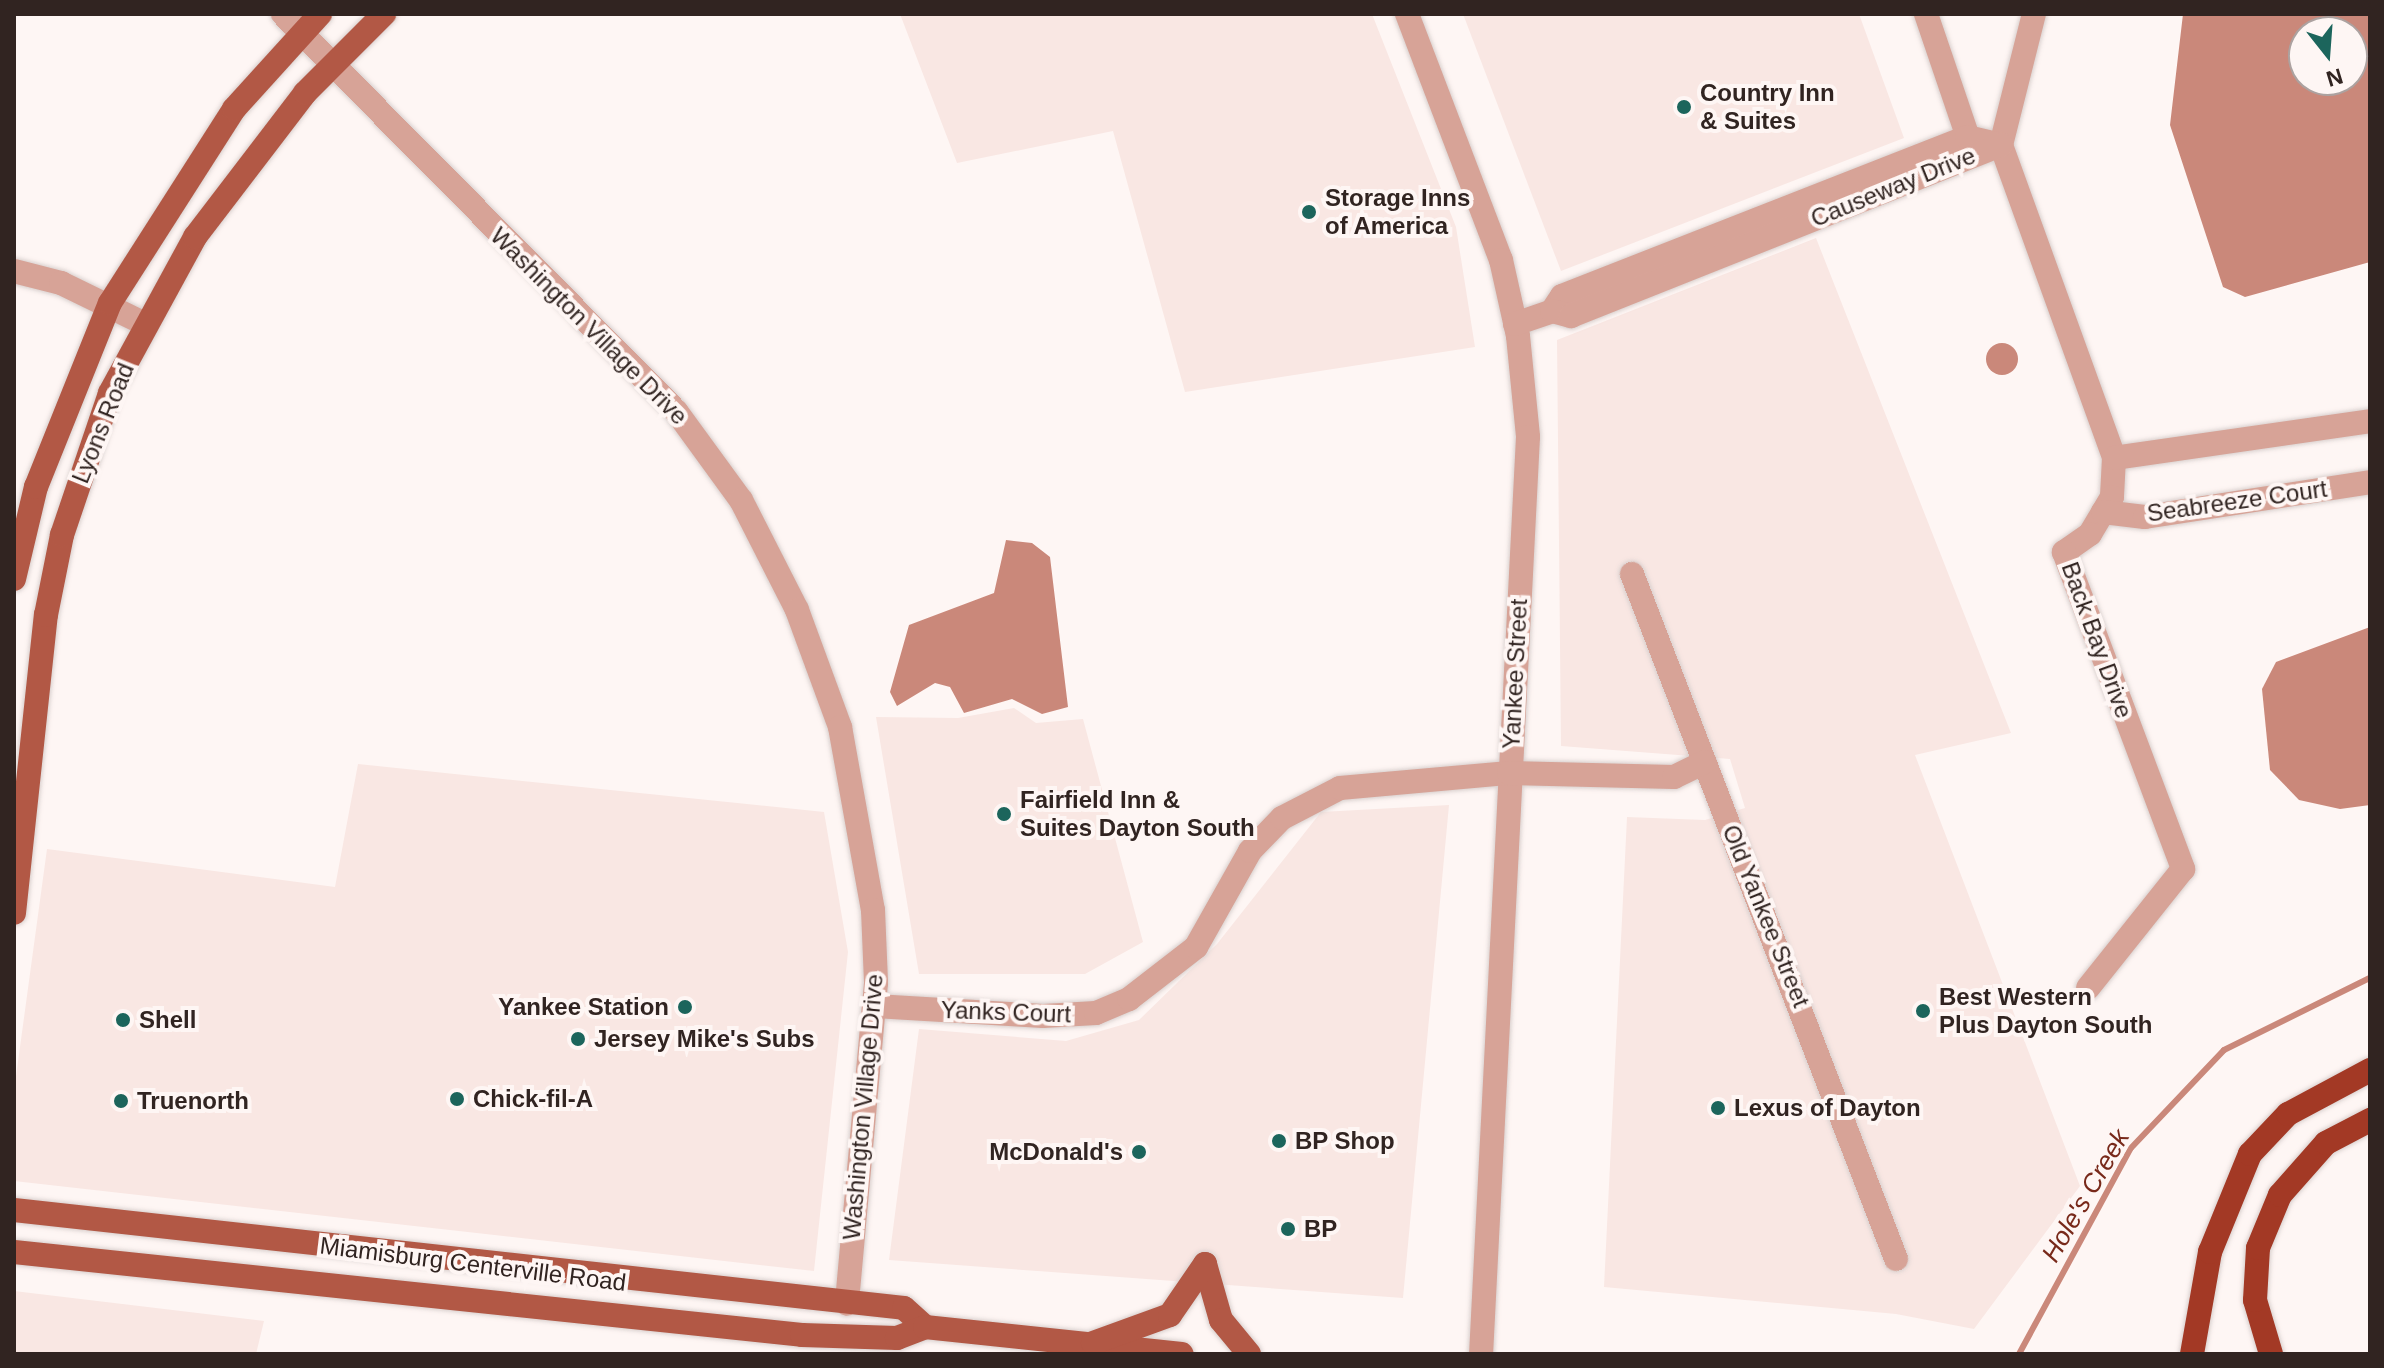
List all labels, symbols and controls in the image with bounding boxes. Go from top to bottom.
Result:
north arrow [2288,16,2368,96]
text: N [2323,63,2346,92]
place label: Country Inn & Suites [1700,79,1835,135]
marker: Country Inn & Suites [1675,98,1693,116]
street label: Causeway Drive [1807,141,1979,233]
place label: Storage Inns of America [1325,184,1470,240]
marker: Storage Inns of America [1300,203,1318,221]
street label: Washington Village Drive [484,221,694,431]
street label: Lyons Road [66,359,140,487]
street label: Seabreeze Court [2145,474,2329,528]
street label: Back Bay Drive [2055,558,2139,722]
street label: Yankee Street [1497,598,1533,750]
place label: Fairfield Inn & Suites Dayton South [1020,786,1255,842]
marker: Fairfield Inn & Suites Dayton South [995,805,1013,823]
street label: Old Yankee Street [1716,821,1816,1011]
street label: Washington Village Drive [837,973,889,1241]
place label: Best Western Plus Dayton South [1939,983,2152,1039]
place label: Yankee Station [498,993,669,1021]
street label: Yanks Court [940,995,1072,1029]
marker: Yankee Station [676,998,694,1016]
marker: Best Western Plus Dayton South [1914,1002,1932,1020]
place label: Shell [139,1006,196,1034]
marker: Shell [114,1011,132,1029]
place label: Jersey Mike's Subs [594,1025,814,1053]
marker: Jersey Mike's Subs [569,1030,587,1048]
place label: Chick-fil-A [473,1085,593,1113]
place label: Truenorth [137,1087,249,1115]
marker: Chick-fil-A [448,1090,466,1108]
marker: Truenorth [112,1092,130,1110]
place label: Lexus of Dayton [1734,1094,1921,1122]
marker: Lexus of Dayton [1709,1099,1727,1117]
water label: Hole's Creek [2035,1124,2137,1268]
place label: BP Shop [1295,1127,1395,1155]
marker: BP Shop [1270,1132,1288,1150]
place label: McDonald's [989,1138,1123,1166]
marker: McDonald's [1130,1143,1148,1161]
place label: BP [1304,1215,1337,1243]
marker: BP [1279,1220,1297,1238]
street label: Miamisburg Centerville Road [318,1231,628,1297]

